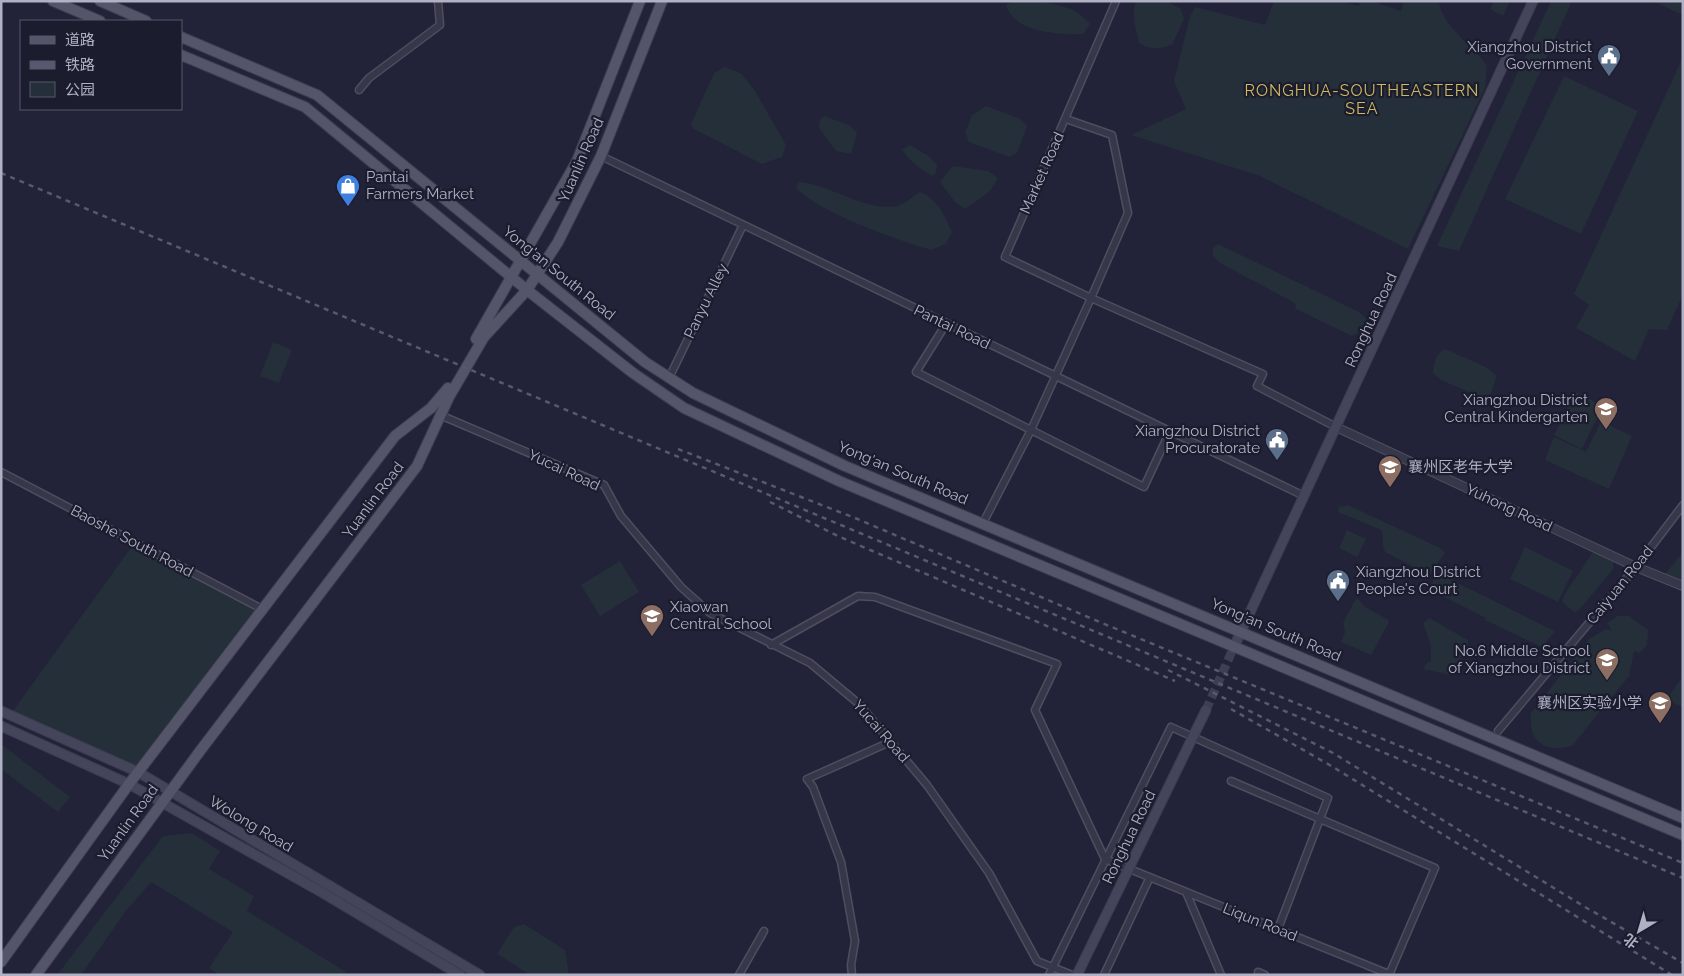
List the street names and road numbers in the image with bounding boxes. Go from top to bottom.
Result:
street label: Yuanlin Road [554,115,608,205]
street label: Market Road [1016,129,1068,217]
street label: Yong'an South Road [499,222,619,324]
street label: Panyu Alley [680,260,732,342]
street label: Ronghua Road [1341,270,1401,370]
street label: Pantai Road [911,301,993,353]
street label: Yong'an South Road [835,437,971,509]
street label: Yucai Road [525,446,603,494]
street label: Yuanlin Road [339,458,407,542]
street label: Yuhong Road [1463,480,1555,536]
street label: Baoshe South Road [68,501,196,581]
street label: Caiyuan Road [1583,542,1657,628]
street label: Yong'an South Road [1208,594,1344,666]
street label: Yucai Road [849,696,913,766]
street label: Yuanlin Road [94,781,162,865]
street label: Ronghua Road [1099,787,1159,887]
street label: Wolong Road [206,792,296,856]
street label: Liqun Road [1220,899,1300,945]

